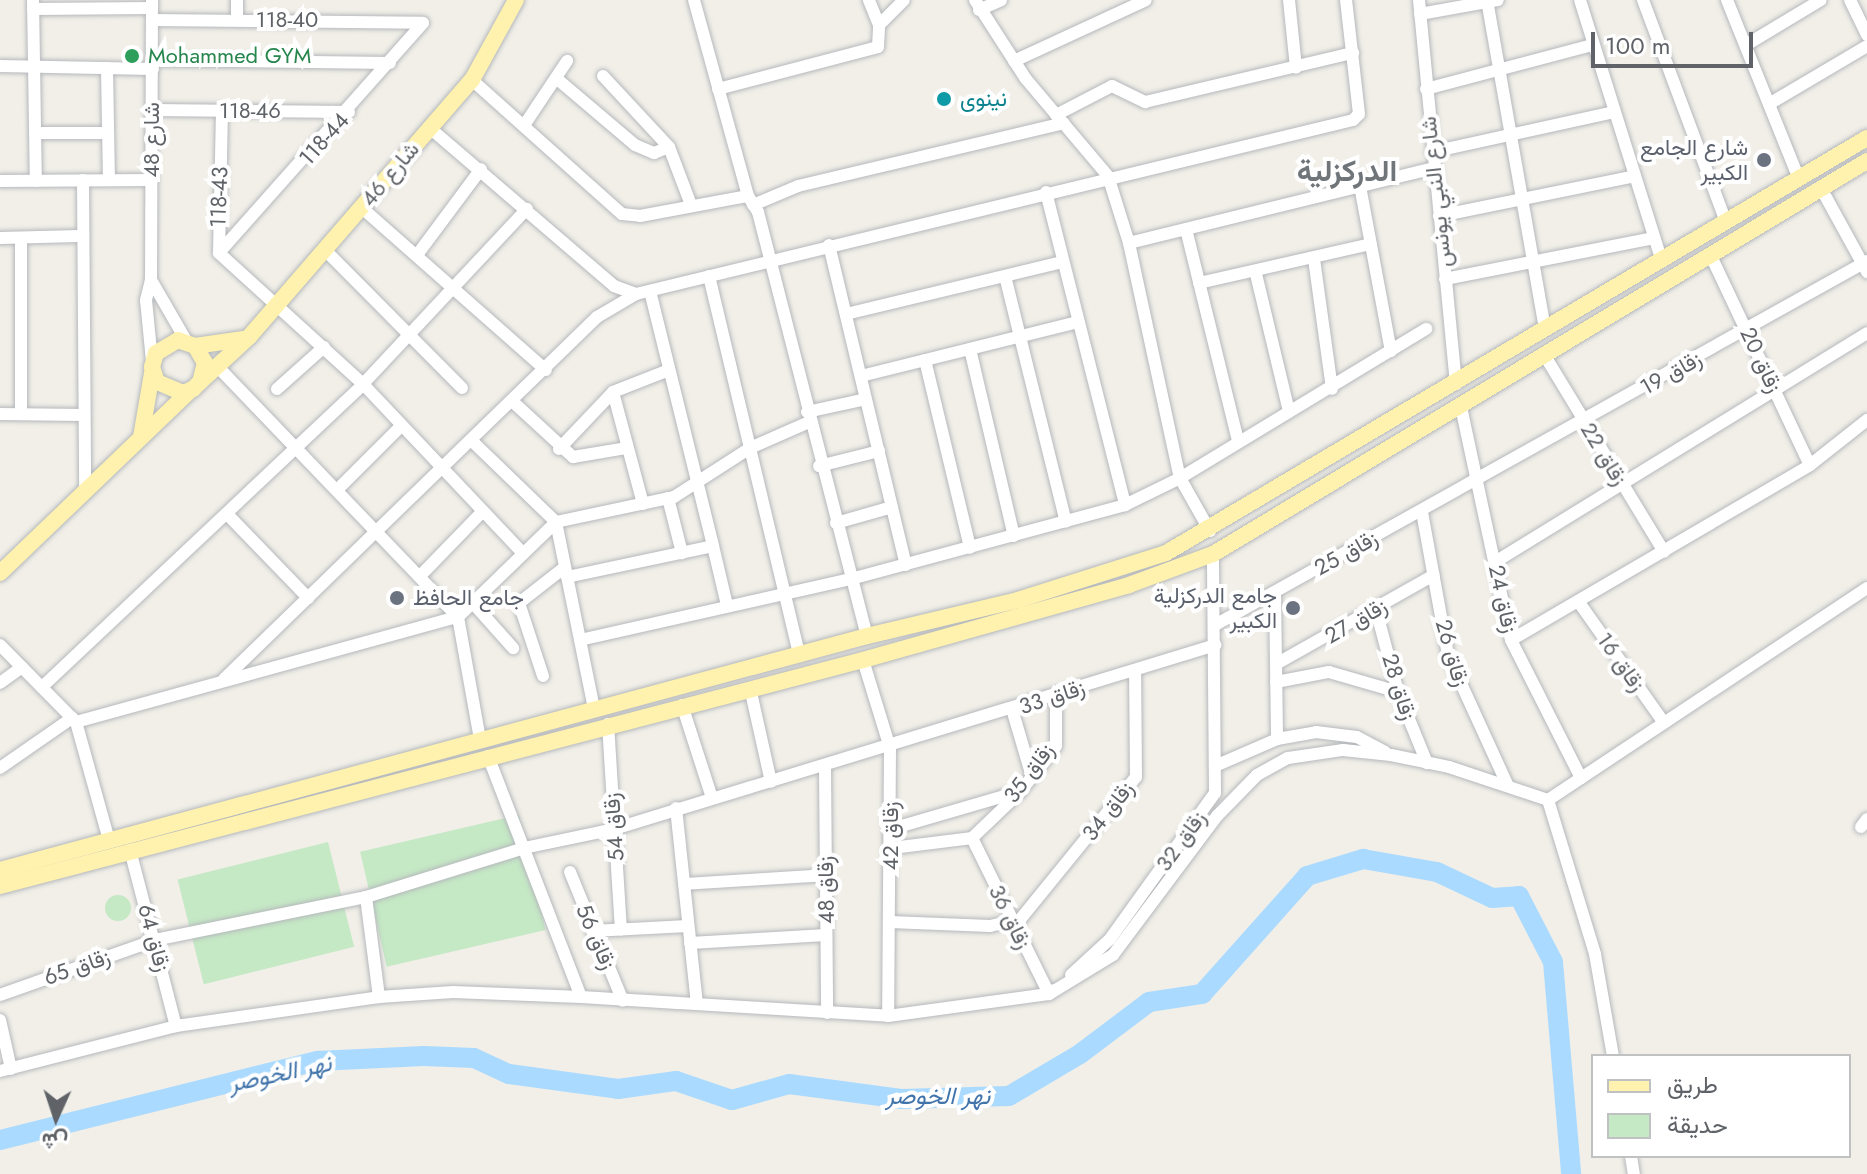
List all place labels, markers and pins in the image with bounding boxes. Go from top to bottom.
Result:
place label: Mohammed GYM [148,43,311,69]
marker: Mohammed GYM [123,47,141,65]
place label: نينوى [960,86,1007,112]
marker: نينوى [935,90,953,108]
place label: شارع الجامع الكبير [1640,134,1748,186]
marker: شارع الجامع الكبير [1755,151,1773,169]
place label: جامع الدركزلية الكبير [1154,582,1277,634]
place label: جامع الحافظ [413,585,524,611]
marker: جامع الحافظ [388,589,406,607]
marker: جامع الدركزلية الكبير [1284,599,1302,617]

